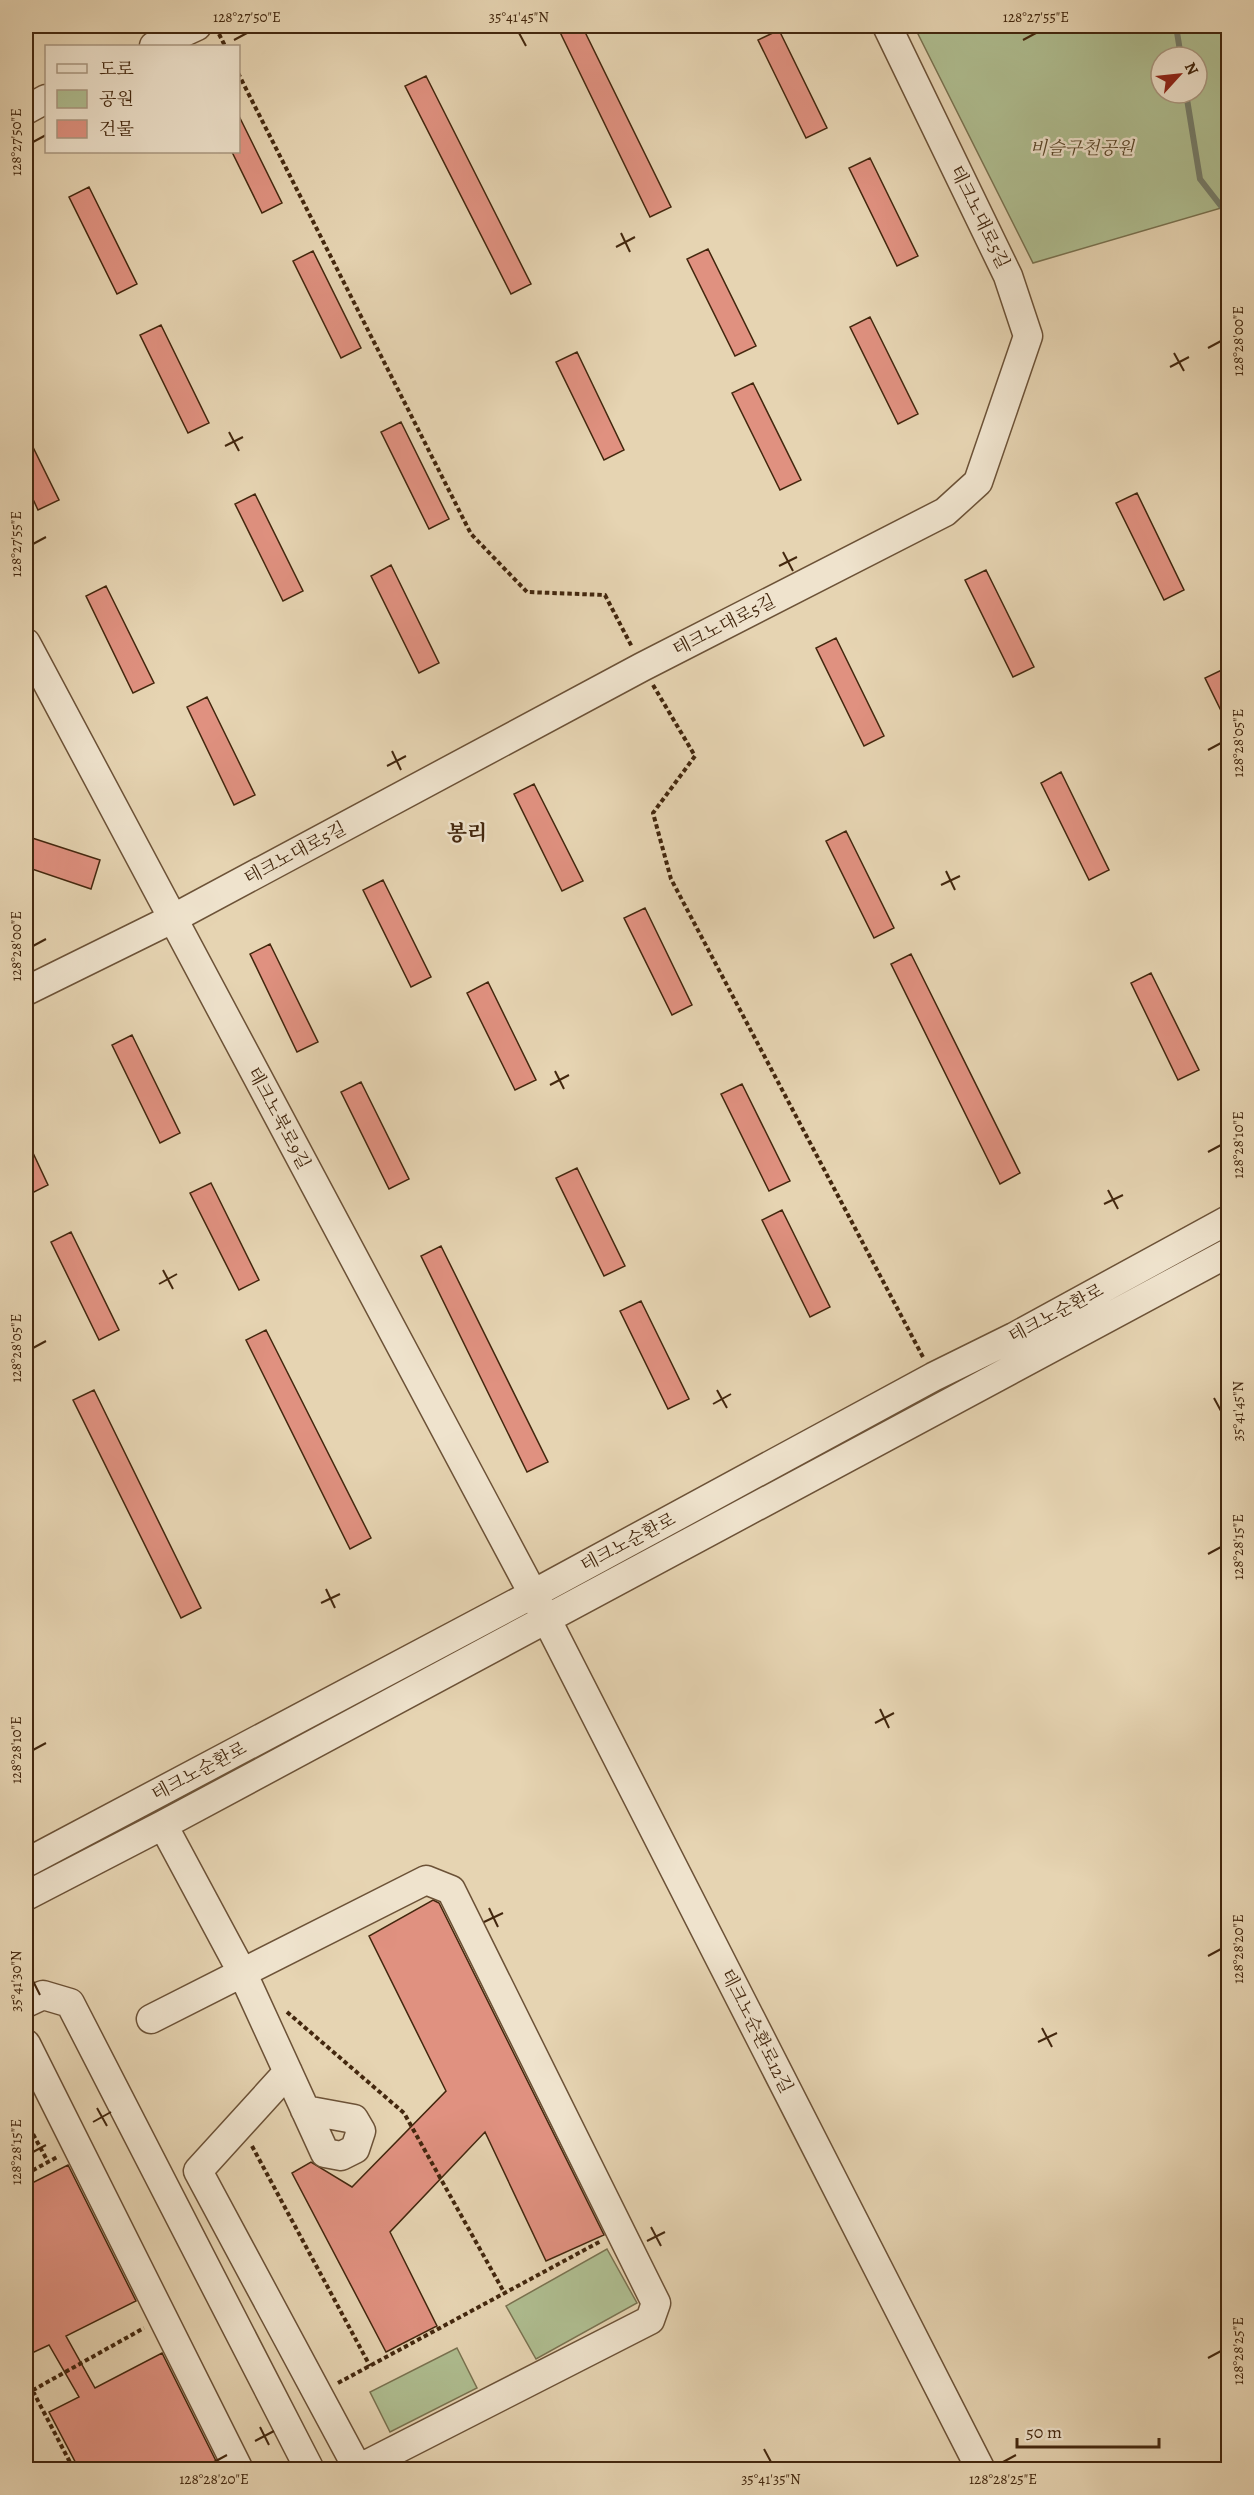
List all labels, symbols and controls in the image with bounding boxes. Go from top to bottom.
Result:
text: 128°27'50"E [213,7,281,27]
text: 35°41'45"N [489,7,549,27]
text: 128°27'55"E [1003,7,1069,27]
legend [45,45,240,153]
north arrow [1149,45,1209,105]
text: 도로 [99,57,134,81]
text: N [1179,58,1204,79]
text: 공원 [99,87,134,111]
text: 128°27'50"E [6,108,26,176]
text: 건물 [99,117,134,141]
park label: 비슬구천공원 [1030,136,1136,160]
street label: 테크노대로5길 [945,161,1015,273]
text: 128°28'00"E [1228,306,1248,376]
text: 128°27'55"E [6,511,26,577]
street label: 테크노대로5길 [669,589,779,661]
text: 128°28'05"E [1228,709,1248,777]
street label: 테크노대로5길 [240,816,350,890]
district label: 봉리 [447,819,487,847]
text: 128°28'00"E [6,911,26,981]
street label: 테크노북로9길 [242,1063,316,1173]
text: 128°28'10"E [1228,1111,1248,1179]
street label: 테크노순환로 [1004,1278,1108,1348]
text: 128°28'05"E [6,1314,26,1382]
text: 35°41'45"N [1228,1381,1248,1441]
street label: 테크노순환로 [576,1507,680,1577]
text: 128°28'15"E [1228,1514,1248,1580]
text: 128°28'10"E [6,1716,26,1784]
street label: 테크노순환로 [147,1736,251,1806]
text: 128°28'20"E [1228,1914,1248,1984]
text: 35°41'30"N [6,1950,26,2012]
street label: 테크노순환로12길 [715,1965,799,2097]
text: 128°28'15"E [6,2119,26,2185]
text: 128°28'25"E [1228,2317,1248,2385]
scale bar [1017,2411,1160,2449]
text: 50 m [1026,2420,1062,2444]
text: 128°28'20"E [179,2469,249,2489]
text: 35°41'35"N [741,2469,801,2489]
text: 128°28'25"E [969,2469,1037,2489]

